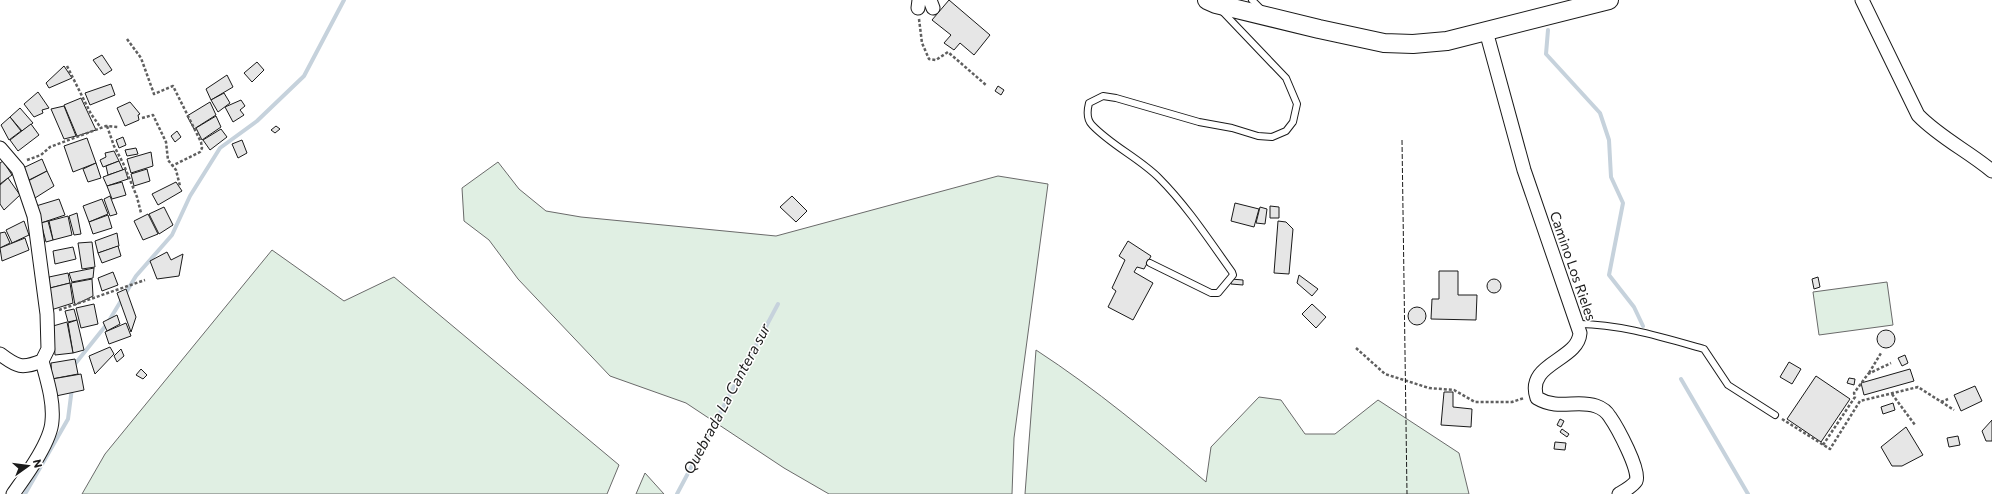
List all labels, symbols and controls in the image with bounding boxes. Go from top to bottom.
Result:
street label: Camino Los Rieles [1547,209,1600,323]
water label: Quebrada La Cantera sur [679,319,774,477]
north arrow [8,446,48,486]
text: N [31,458,45,469]

